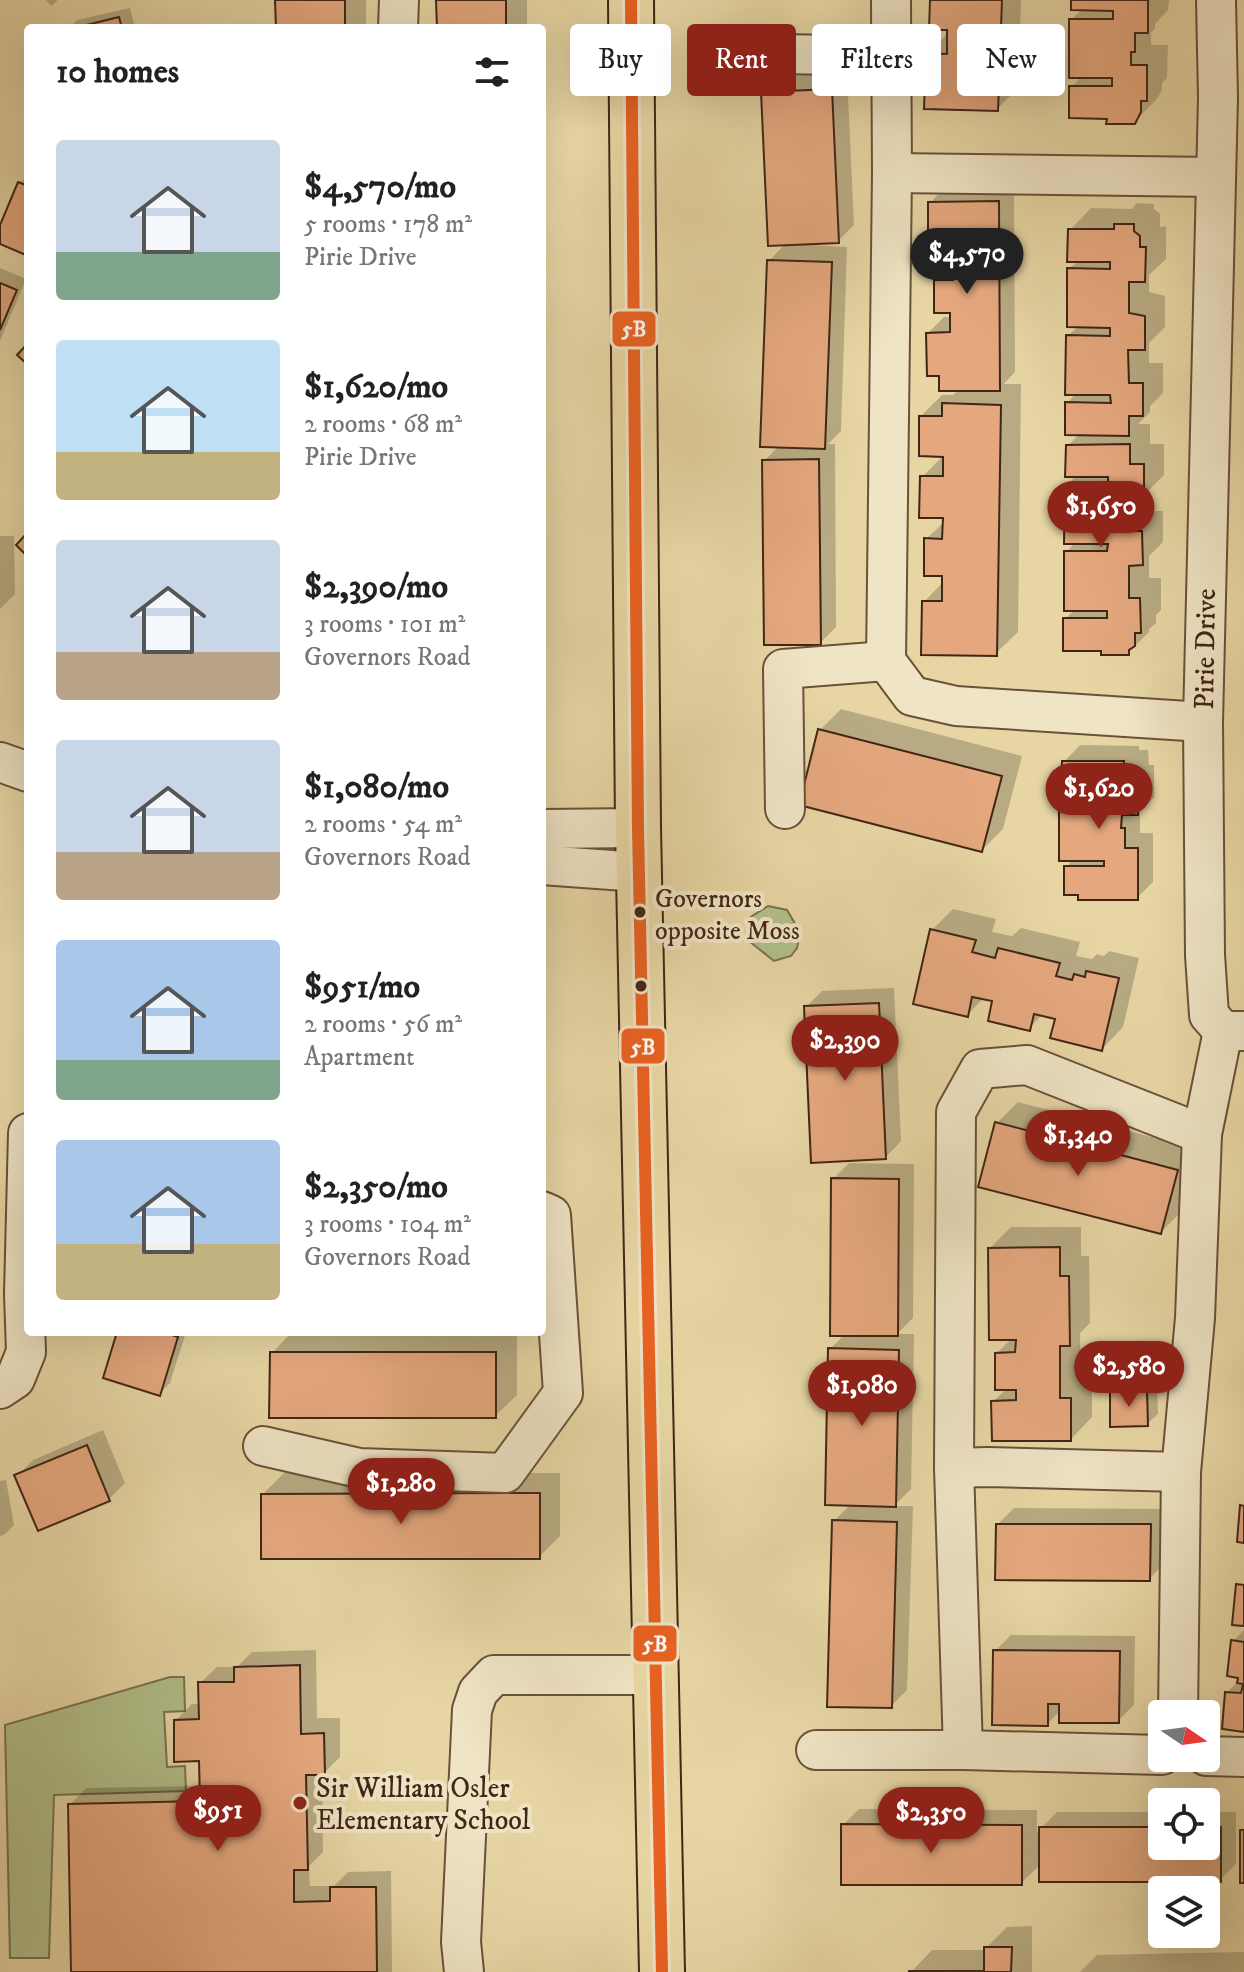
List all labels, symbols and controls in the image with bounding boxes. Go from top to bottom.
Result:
chip: Buy [570,24,671,96]
chip: Rent [687,24,796,96]
chip: Filters [812,24,941,96]
chip: New [957,24,1065,96]
icon: filters [470,50,514,94]
text: 10 homes [56,51,179,93]
text: $4,570/mo [304,166,456,208]
icon: home [120,172,216,268]
text: 5 rooms · 178 m² [304,208,472,241]
pin: $4,570 [902,228,1032,296]
text: $4,570 [928,237,1006,270]
text: Pirie Drive [304,241,416,274]
line badge: 5B [611,310,657,348]
text: 5B [621,316,646,343]
text: $1,620/mo [304,366,448,408]
icon: home [120,372,216,468]
text: 2 rooms · 68 m² [304,408,462,441]
text: Pirie Drive [304,441,416,474]
pin: $1,650 [1036,481,1166,549]
text: $1,650 [1065,490,1137,523]
text: $2,390/mo [304,566,448,608]
icon: home [120,572,216,668]
street label: Pirie Drive [1187,588,1224,710]
text: 3 rooms · 101 m² [304,608,465,641]
text: Governors Road [304,641,470,674]
pin: $1,620 [1034,763,1164,831]
text: $1,080/mo [304,766,449,808]
icon: home [120,772,216,868]
text: $1,620 [1063,772,1135,805]
text: 2 rooms · 54 m² [304,808,462,841]
text: Governors Road [304,841,470,874]
place label: Governors opposite Moss [655,883,800,948]
marker: Governors opposite Moss [632,904,648,920]
text: $951/mo [304,966,420,1008]
icon: home [120,972,216,1068]
unlabelled marker [633,978,649,994]
text: 2 rooms · 56 m² [304,1008,462,1041]
pin: $2,390 [780,1015,910,1083]
text: $2,390 [810,1024,880,1057]
line badge: 5B [620,1027,666,1065]
text: 5B [630,1034,655,1061]
text: Apartment [304,1041,415,1074]
pin: $1,340 [1013,1110,1143,1178]
text: $1,340 [1043,1119,1113,1152]
text: $2,350/mo [304,1166,448,1208]
icon: home [120,1172,216,1268]
text: 3 rooms · 104 m² [304,1208,471,1241]
text: Governors Road [304,1241,470,1274]
pin: $2,580 [1064,1341,1194,1409]
text: $2,580 [1092,1350,1166,1383]
pin: $1,080 [797,1360,927,1428]
text: $1,080 [826,1369,898,1402]
pin: $1,280 [336,1458,466,1526]
text: $1,280 [366,1467,436,1500]
line badge: 5B [632,1624,678,1663]
text: 5B [642,1631,667,1658]
north arrow [1148,1700,1220,1772]
map controls [1148,1700,1220,1948]
place label: Sir William Osler Elementary School [316,1771,531,1838]
pin: $951 [171,1785,265,1853]
pin: $2,350 [866,1787,996,1855]
button: locate [1148,1788,1220,1860]
text: $951 [193,1794,243,1827]
marker: Sir William Osler Elementary School [291,1794,309,1812]
text: $2,350 [896,1796,966,1829]
button: layers [1148,1876,1220,1948]

